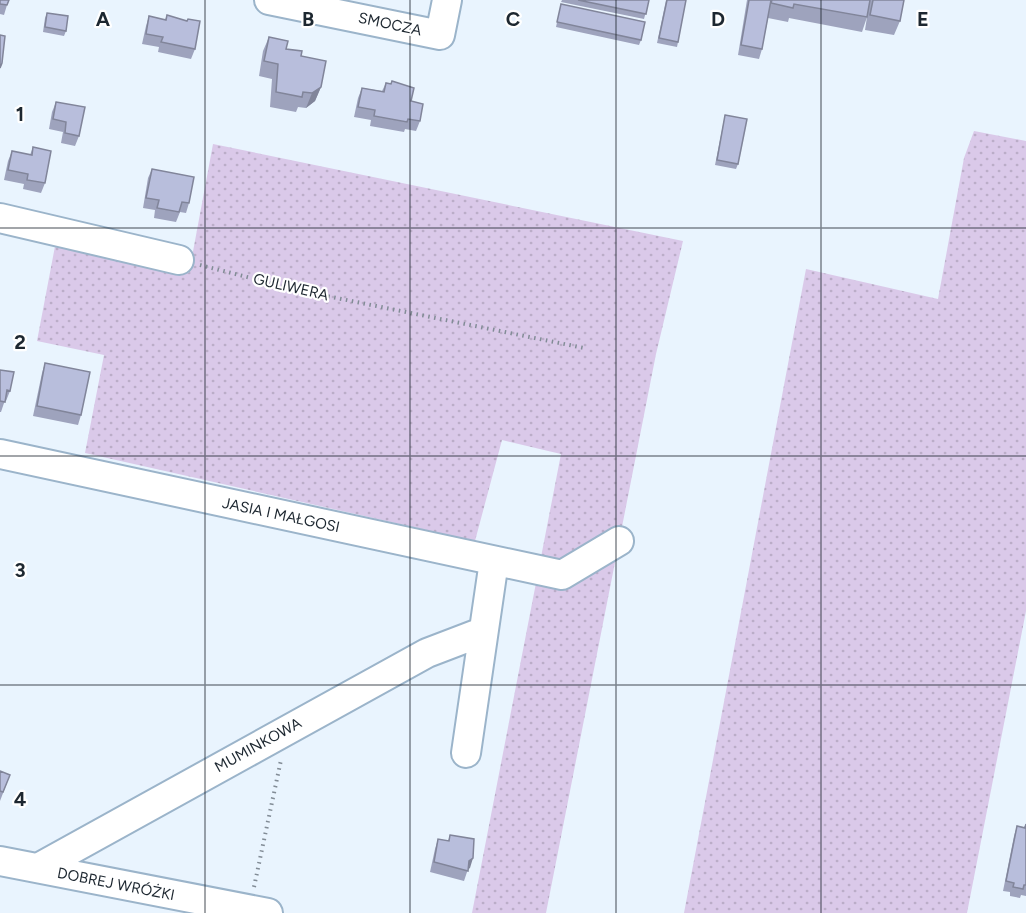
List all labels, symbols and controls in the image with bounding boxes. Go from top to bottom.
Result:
text: A [96,7,111,31]
text: B [302,7,314,31]
text: C [506,7,520,31]
text: D [711,7,725,31]
text: E [917,7,929,31]
street label: SMOCZA [357,9,423,39]
text: 1 [16,102,24,126]
street label: GULIWERA [252,270,330,304]
text: 2 [14,330,26,354]
street label: JASIA I MAŁGOSI [221,494,341,536]
text: 3 [14,558,26,582]
street label: MUMINKOWA [211,714,305,776]
text: 4 [14,787,27,811]
street label: DOBREJ WRÓŻKI [56,864,176,904]

